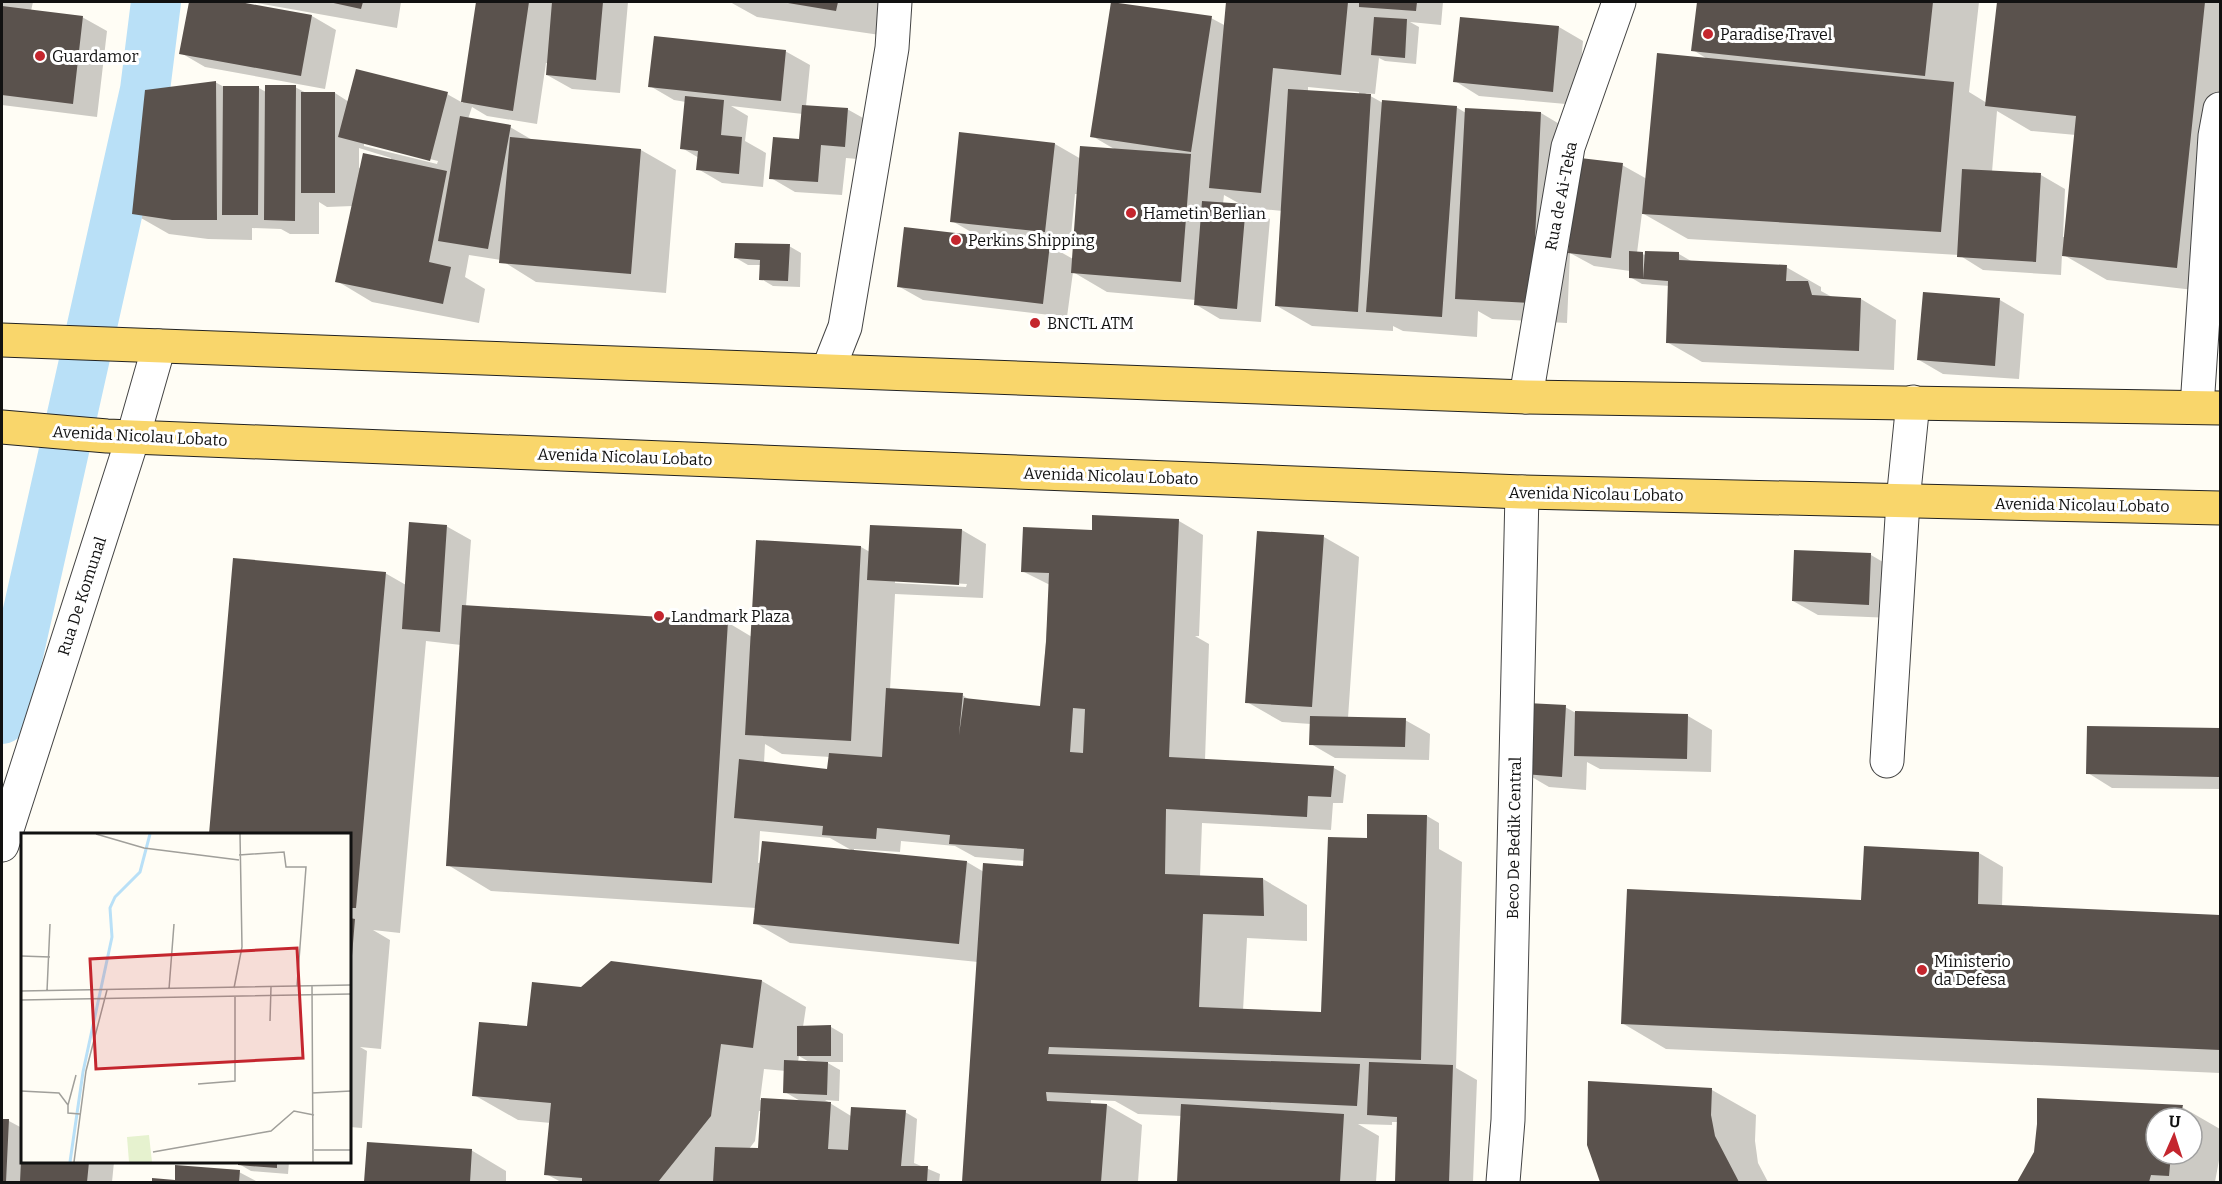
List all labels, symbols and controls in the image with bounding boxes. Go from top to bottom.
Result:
place label: Paradise Travel [1720,25,1833,44]
marker: Paradise Travel [1701,27,1715,41]
place label: Guardamor [52,47,139,66]
marker: Guardamor [33,49,47,63]
street label: Rua de Ai-Teka [1541,140,1581,252]
place label: Hametin Berlian [1143,204,1266,223]
marker: Hametin Berlian [1124,206,1138,220]
place label: Perkins Shipping [968,231,1095,250]
marker: Perkins Shipping [949,233,963,247]
place label: BNCTL ATM [1047,314,1134,333]
marker: BNCTL ATM [1028,316,1042,330]
street label: Avenida Nicolau Lobato [52,422,228,450]
street label: Avenida Nicolau Lobato [537,444,713,470]
street label: Avenida Nicolau Lobato [1023,463,1199,489]
street label: Avenida Nicolau Lobato [1508,483,1684,505]
street label: Avenida Nicolau Lobato [1994,494,2170,516]
street label: Rua De Komunal [54,534,110,658]
place label: Landmark Plaza [671,607,790,626]
marker: Landmark Plaza [652,609,666,623]
street label: Beco De Bedik Central [1503,756,1525,919]
inset map [21,833,351,1163]
place label: Ministerio da Defesa [1934,952,2011,989]
marker: Ministerio da Defesa [1915,963,1929,977]
north arrow [2144,1106,2204,1166]
text: U [2168,1112,2181,1131]

